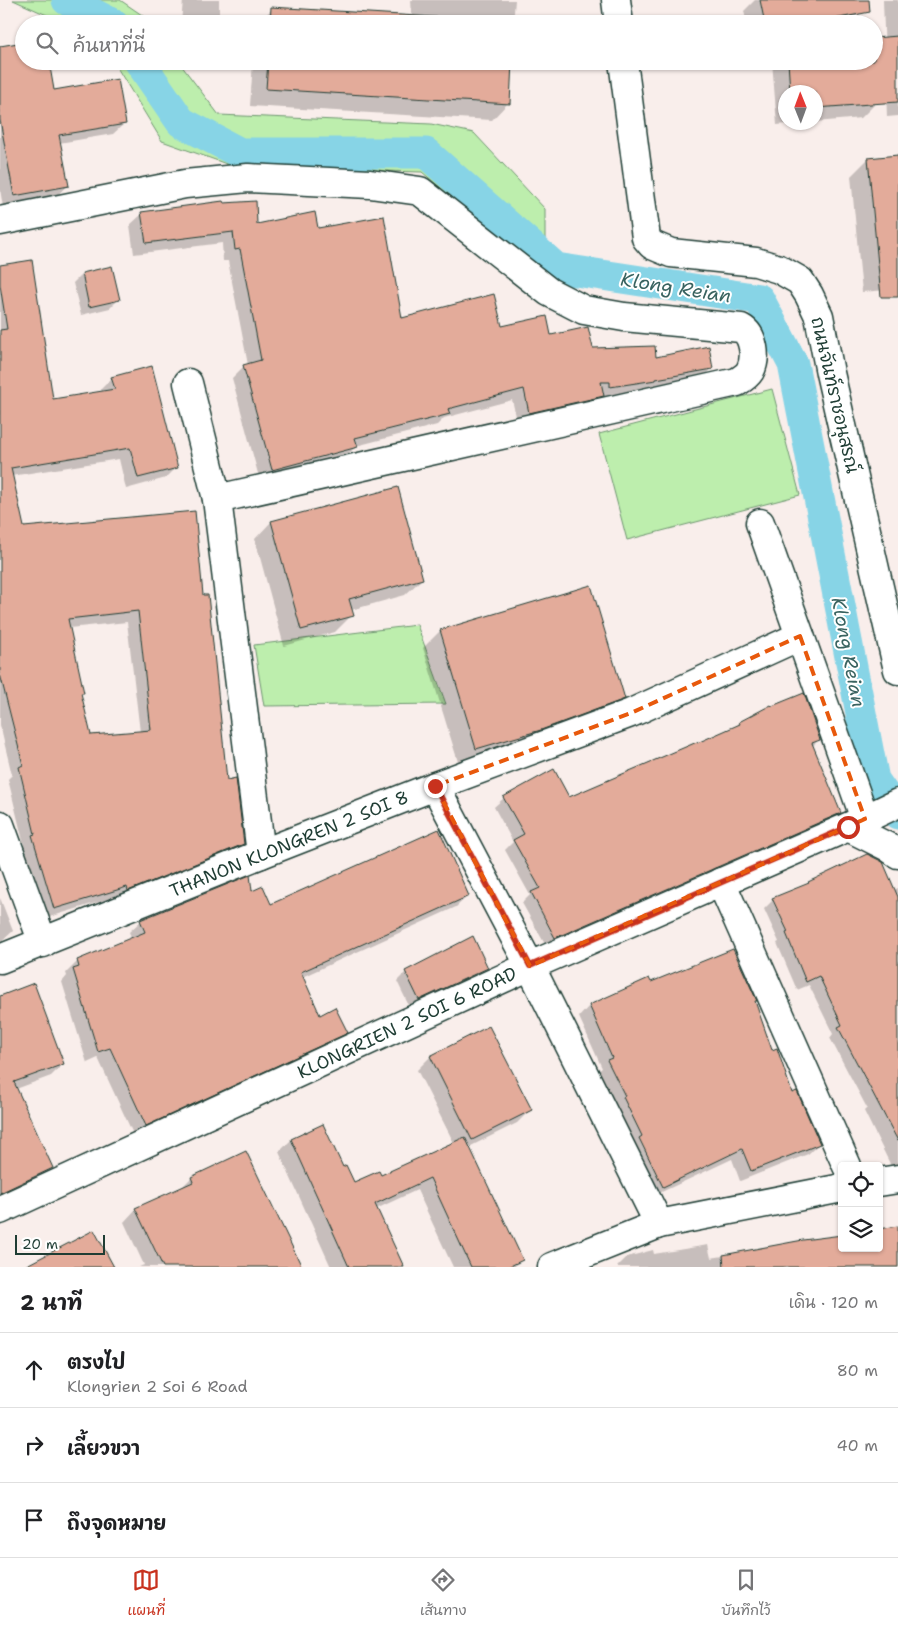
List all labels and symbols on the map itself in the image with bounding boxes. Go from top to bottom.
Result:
north arrow [778,85,823,130]
water label: Klong Reian [619,266,733,309]
street label: ถนนจันท์ราชอนุสรณ์ [803,314,866,476]
water label: Klong Reian [826,595,871,709]
route end [424,775,447,798]
street label: THANON KLONGREN 2 SOI 8 [166,785,412,903]
route start [837,816,860,839]
street label: KLONGRIEN 2 SOI 6 ROAD [293,961,521,1084]
scale bar [15,1232,105,1255]

